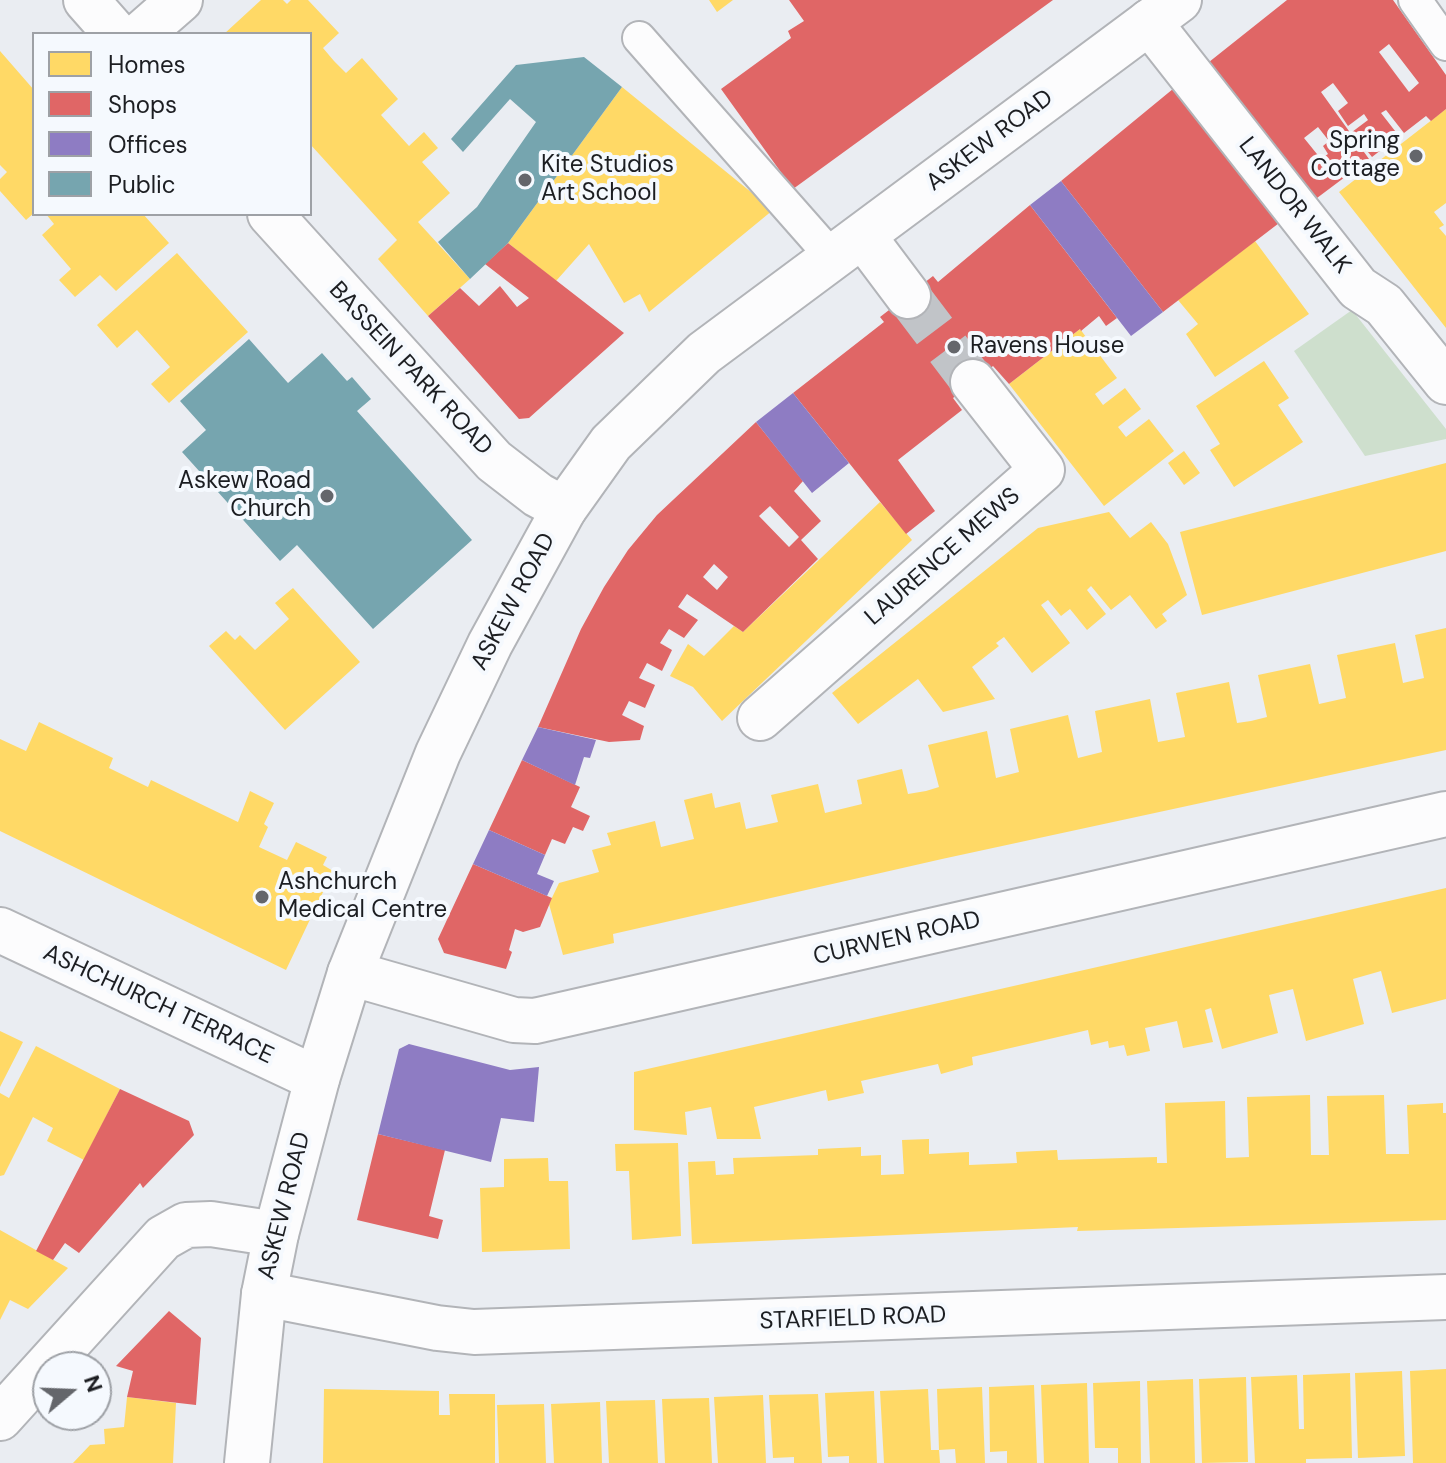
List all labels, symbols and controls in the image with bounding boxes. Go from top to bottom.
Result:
legend [32,32,312,216]
text: Homes [108,49,186,80]
street label: ASKEW ROAD [921,84,1059,198]
text: Shops [108,89,177,120]
place label: Spring Cottage [1311,128,1400,184]
text: Offices [108,129,188,160]
street label: LANDOR WALK [1232,132,1356,280]
marker: Spring Cottage [1407,147,1425,165]
place label: Kite Studios Art School [541,152,674,208]
text: Public [108,169,176,200]
marker: Kite Studios Art School [516,171,534,189]
street label: BASSEIN PARK ROAD [322,276,498,462]
place label: Ravens House [970,333,1124,361]
marker: Ravens House [945,338,963,356]
place label: Askew Road Church [178,468,311,524]
street label: LAURENCE MEWS [860,482,1026,632]
marker: Askew Road Church [318,487,336,505]
street label: ASKEW ROAD [466,529,562,675]
place label: Ashchurch Medical Centre [278,869,447,925]
marker: Ashchurch Medical Centre [253,888,271,906]
street label: CURWEN ROAD [811,906,983,972]
street label: ASHCHURCH TERRACE [38,939,278,1071]
street label: ASKEW ROAD [253,1129,317,1283]
street label: STARFIELD ROAD [759,1301,947,1337]
north arrow [32,1351,112,1431]
text: N [77,1371,110,1396]

